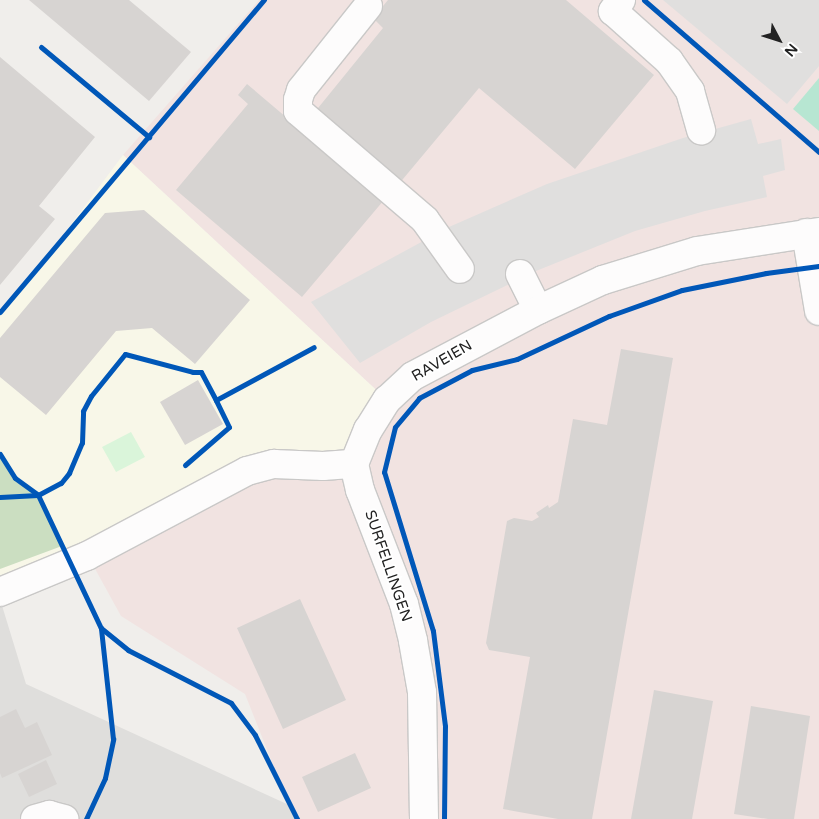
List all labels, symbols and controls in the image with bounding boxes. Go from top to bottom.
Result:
north arrow [754,15,804,65]
text: N [781,40,801,60]
street label: RAVEIEN [408,336,476,386]
street label: SURFELLINGEN [361,508,415,624]

